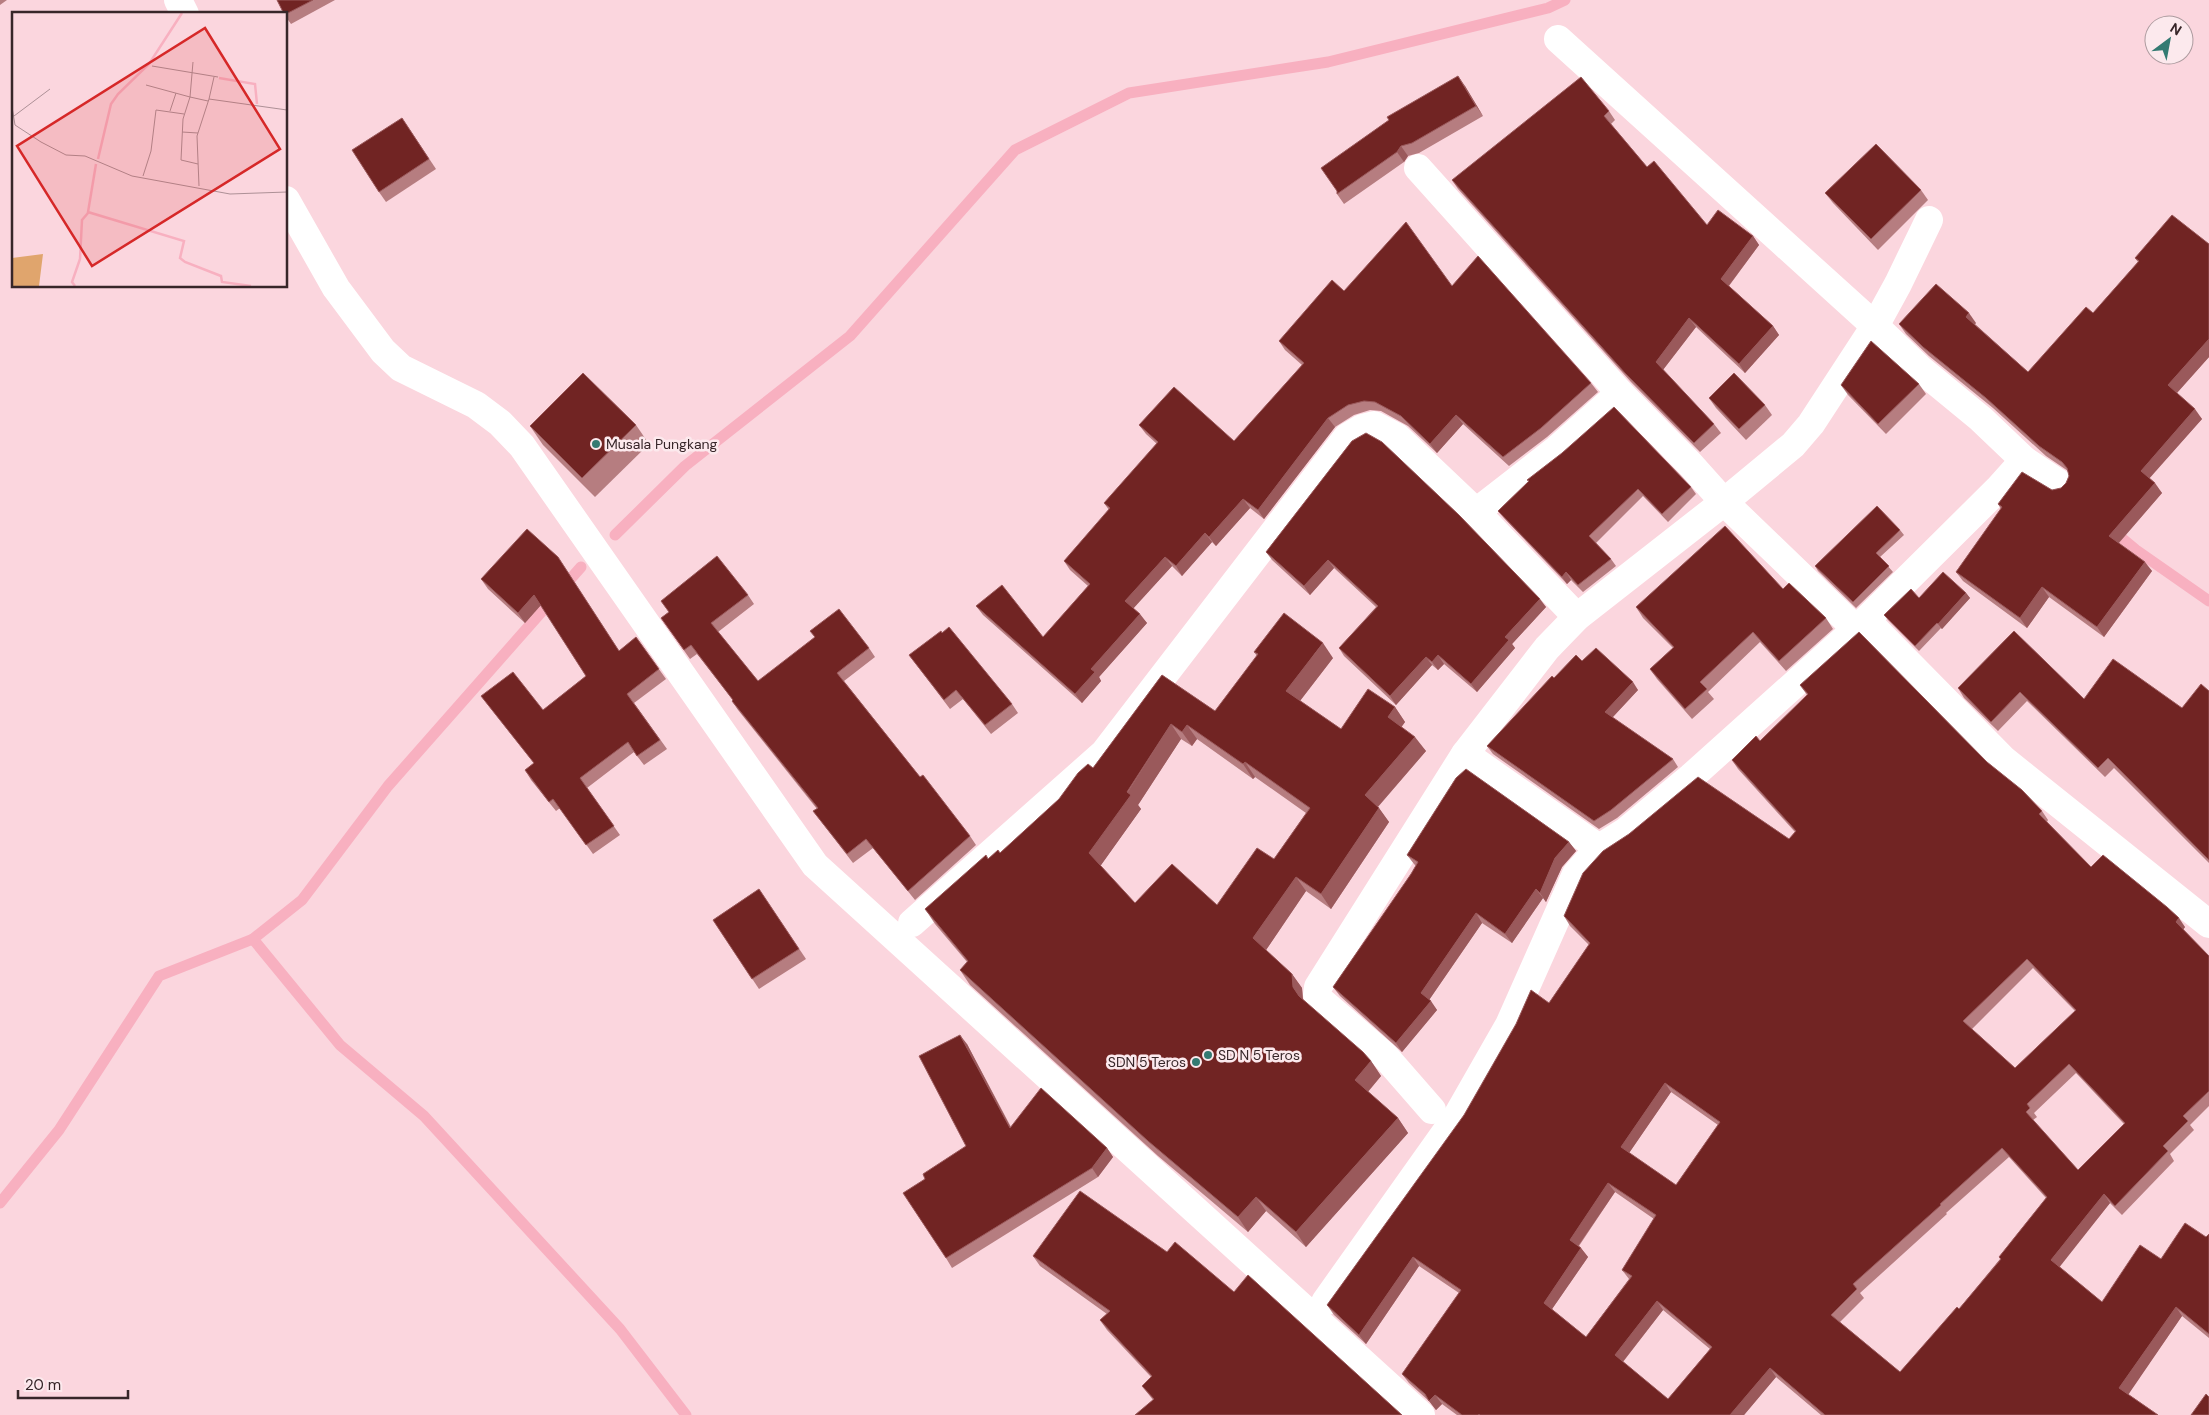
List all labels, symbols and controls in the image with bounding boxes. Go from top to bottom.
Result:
inset map [12,12,288,288]
north arrow [2144,15,2194,65]
text: N [2167,19,2185,39]
place label: Musala Pungkang [606,435,718,453]
marker: Musala Pungkang [590,438,602,450]
place label: SD N 5 Teros [1218,1046,1300,1064]
marker: SD N 5 Teros [1202,1049,1214,1061]
place label: SDN 5 Teros [1108,1053,1186,1071]
marker: SDN 5 Teros [1190,1056,1202,1068]
scale bar [18,1368,128,1400]
text: 20 m [25,1375,61,1395]

